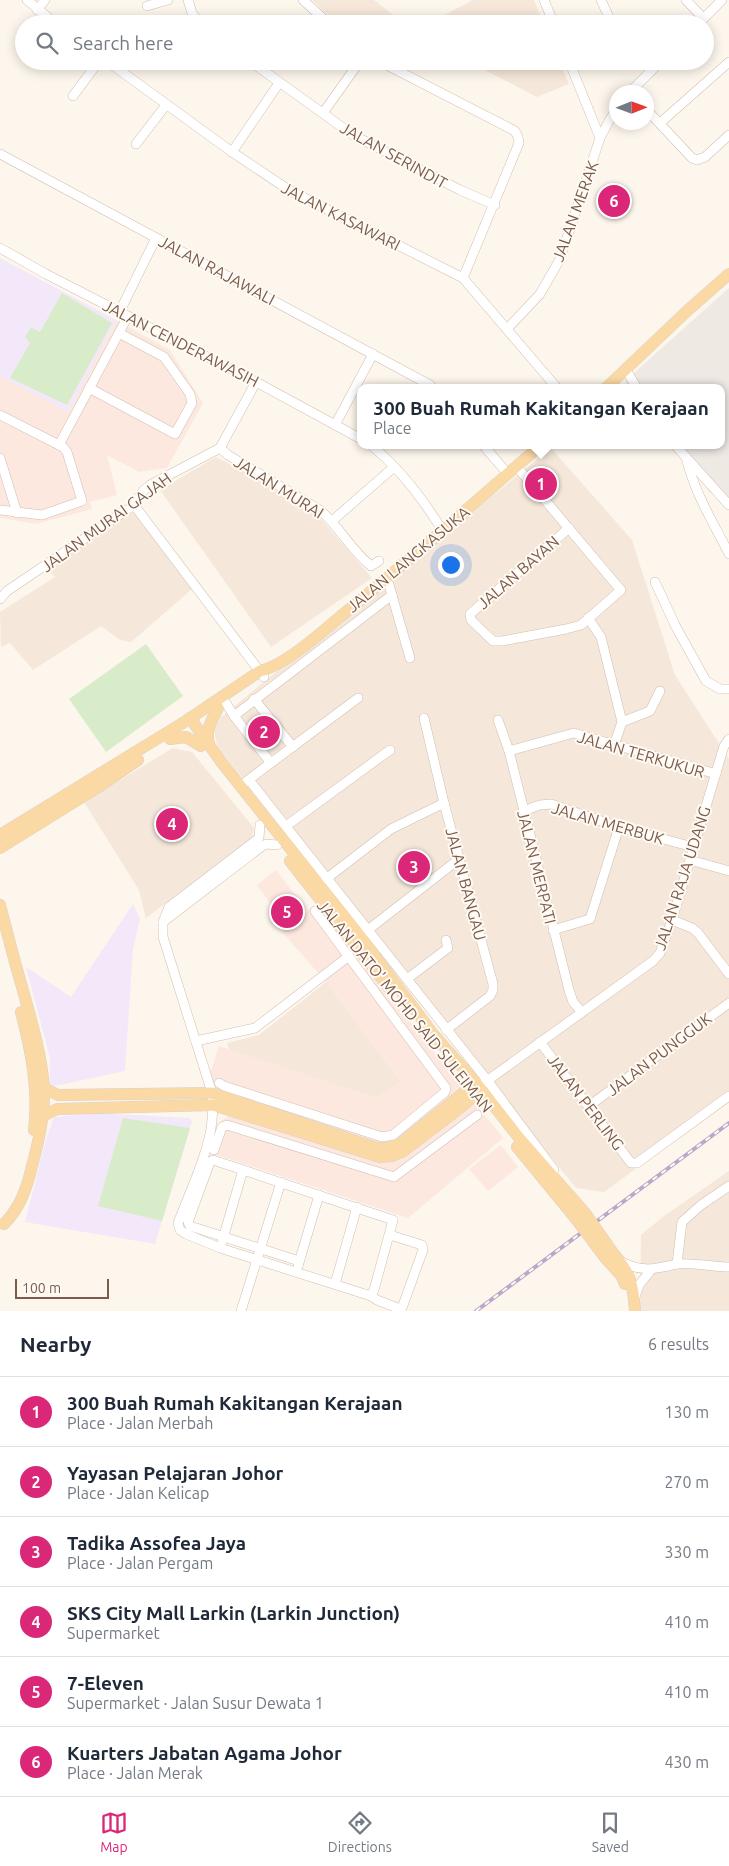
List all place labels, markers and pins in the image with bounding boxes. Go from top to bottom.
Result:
pin: 6 [598,182,630,220]
pin: 1 [525,465,557,503]
pin: 2 [248,713,280,751]
pin: 4 [156,805,188,843]
pin: 3 [398,848,430,886]
pin: 5 [271,893,303,931]

